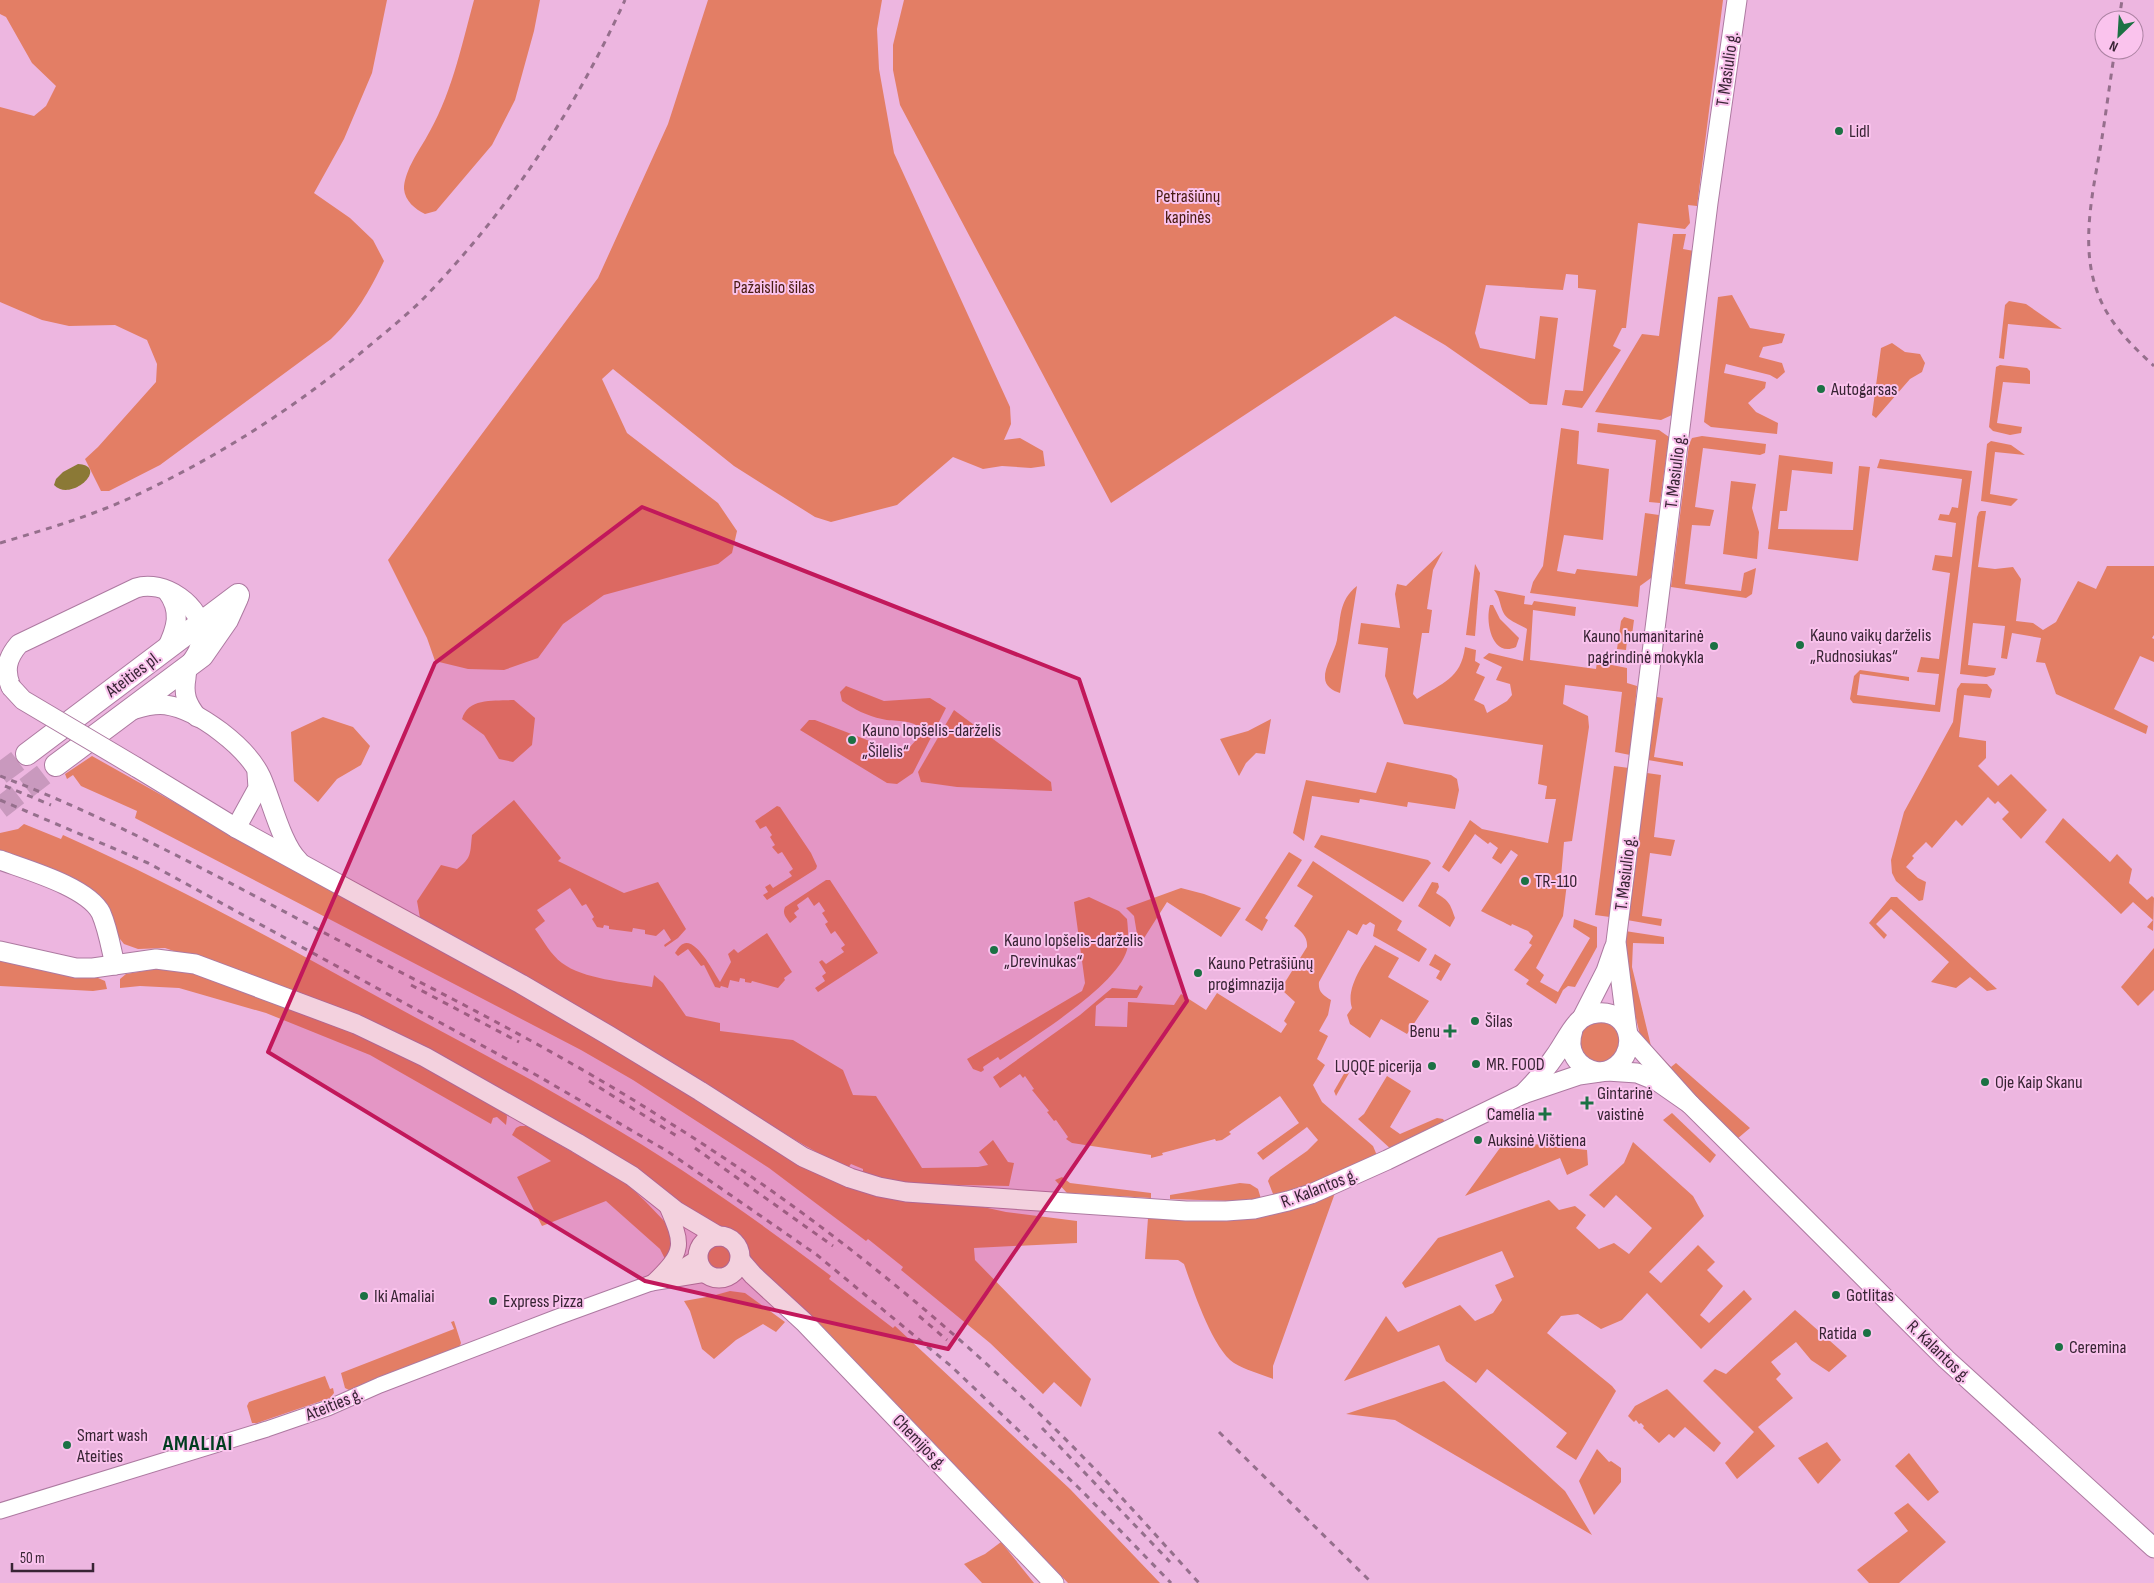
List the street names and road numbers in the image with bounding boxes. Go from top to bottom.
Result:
street label: T. Masiulio g. [1712,30,1743,108]
street label: T. Masiulio g. [1661,433,1690,510]
street label: Ateities pl. [101,647,165,702]
street label: T. Masiulio g. [1611,835,1640,912]
street label: R. Kalantos g. [1278,1164,1360,1213]
street label: R. Kalantos g. [1902,1316,1975,1387]
street label: Ateities g. [302,1384,366,1426]
street label: Chemijos g. [888,1410,951,1475]

